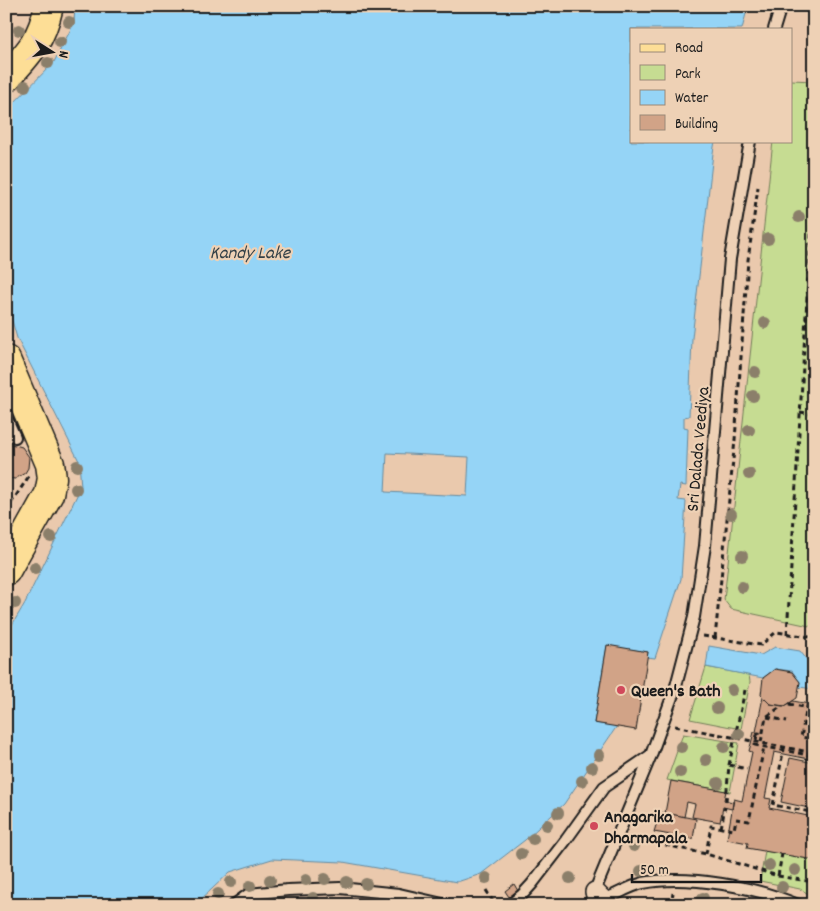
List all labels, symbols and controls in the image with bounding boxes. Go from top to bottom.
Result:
north arrow [28,28,78,78]
legend [630,28,792,142]
text: Road [675,38,703,60]
text: N [52,49,73,59]
text: Park [675,64,701,86]
text: Water [675,88,709,110]
text: Building [675,114,718,136]
water label: Kandy Lake [210,241,292,268]
street label: Sri Dalada Veediya [682,385,717,513]
place label: Queen's Bath [631,680,721,705]
marker: Queen's Bath [615,684,627,696]
place label: Anagarika Dharmapala [604,806,687,852]
marker: Anagarika Dharmapala [588,820,600,832]
scale bar [632,851,761,883]
text: 50 m [640,860,669,882]

